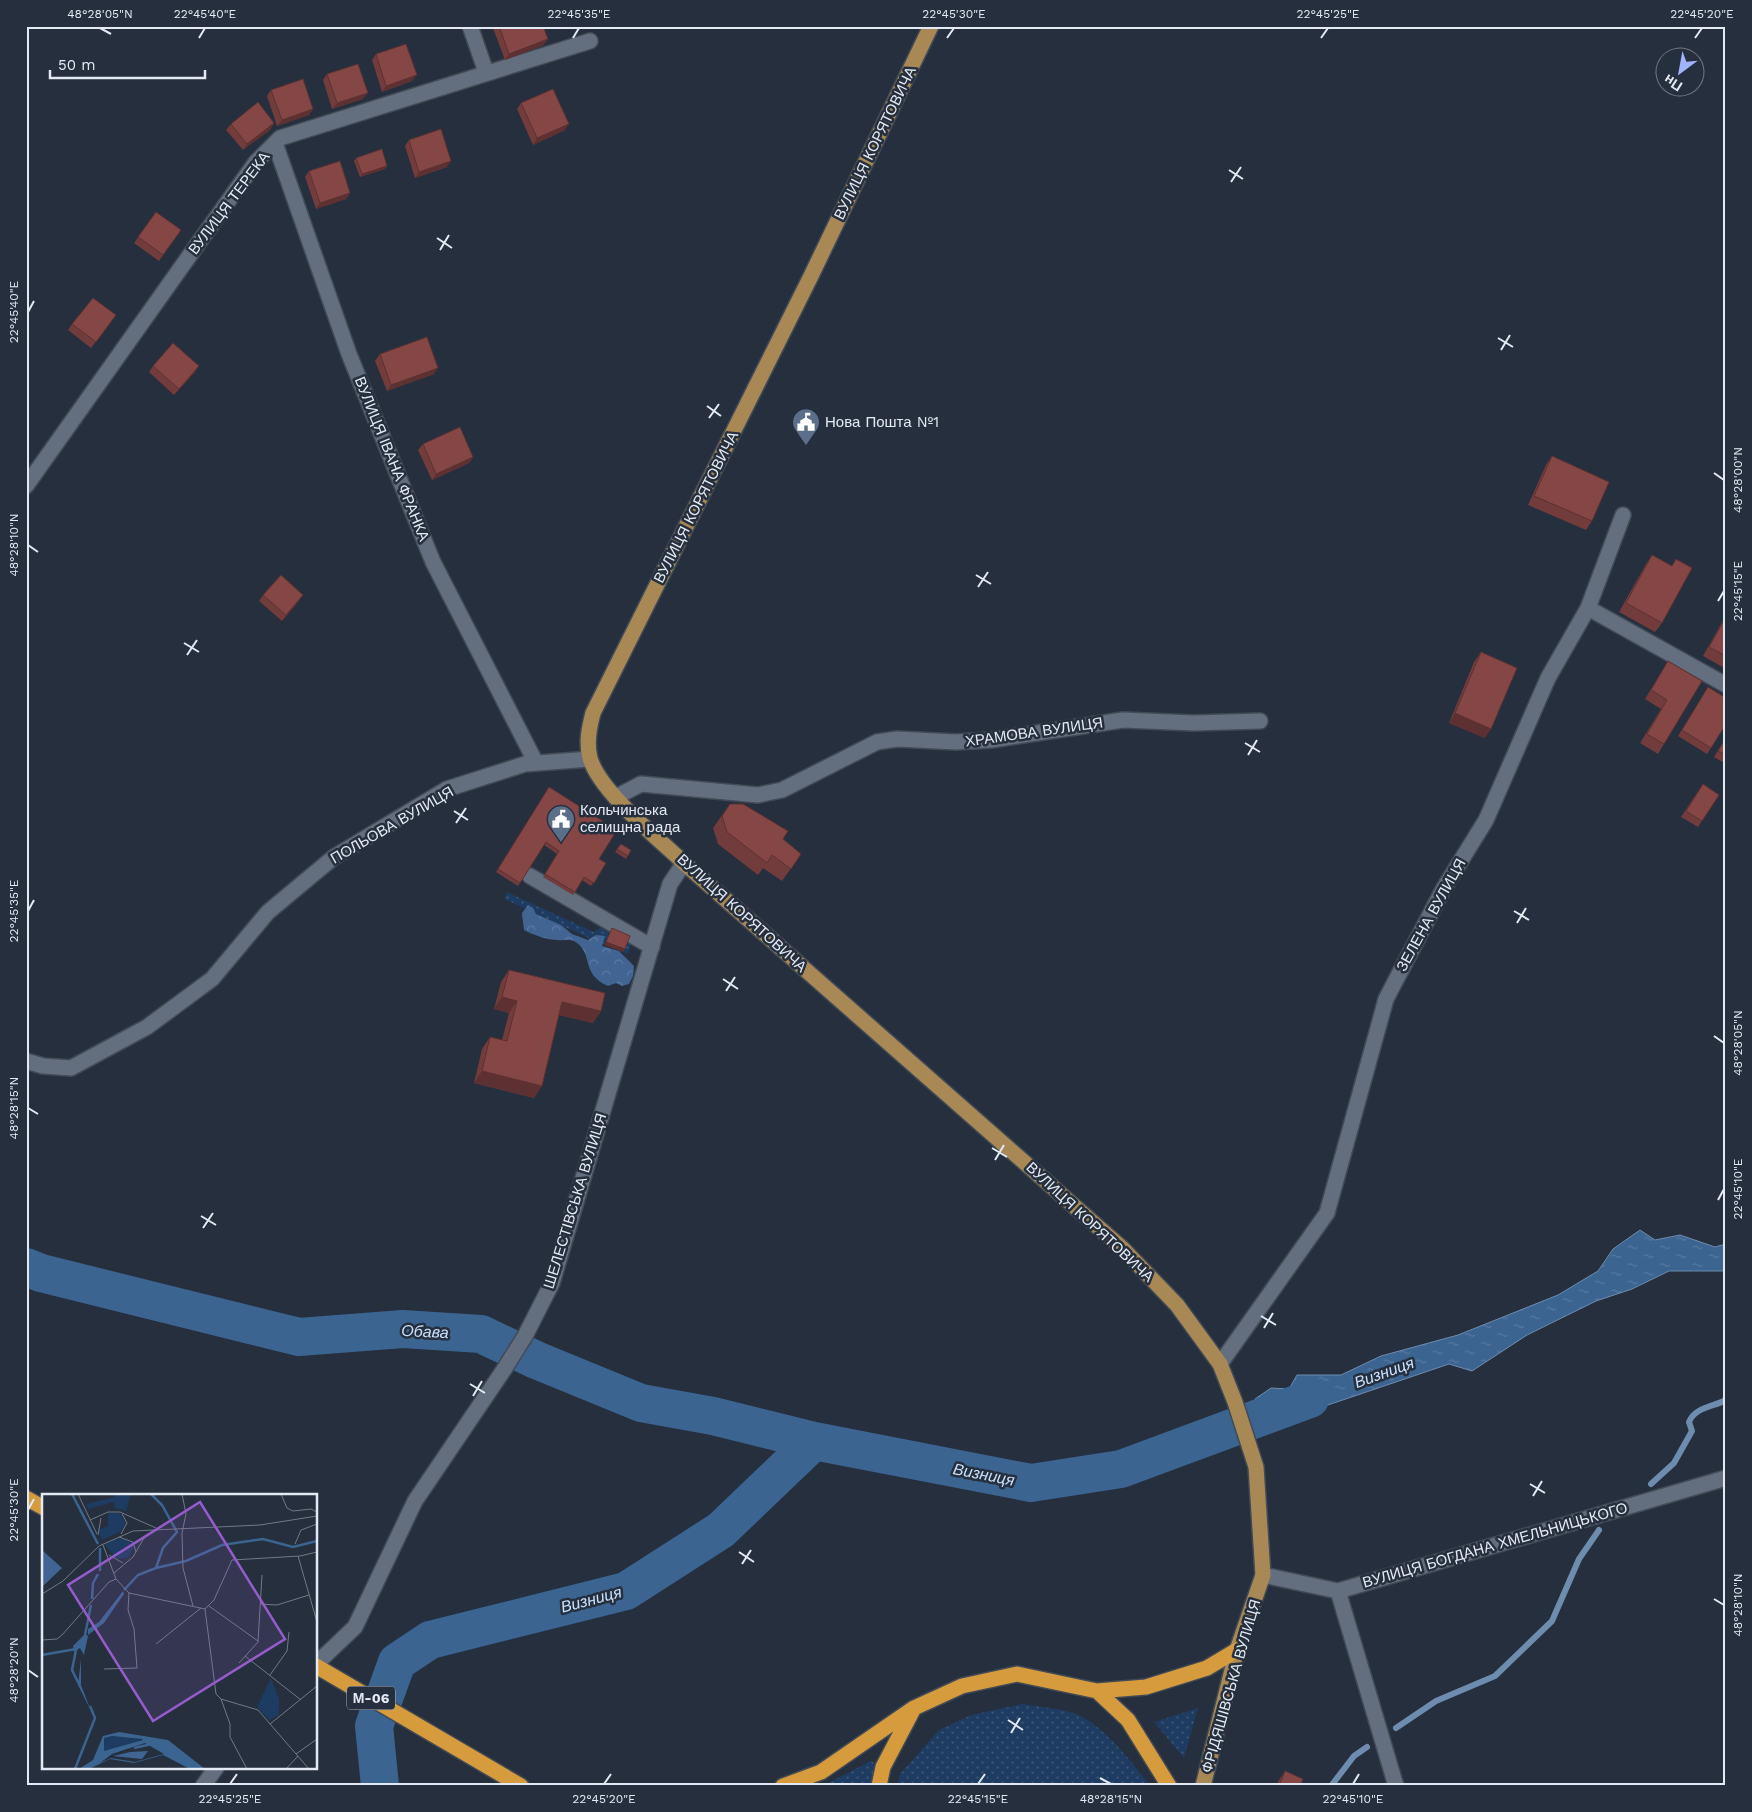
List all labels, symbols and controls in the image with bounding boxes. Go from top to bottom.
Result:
text: 48°28'05"N [67,7,133,21]
text: 22°45'40"E [174,7,237,21]
text: 22°45'35"E [548,7,611,21]
text: 22°45'30"E [922,7,986,21]
text: 22°45'25"E [1297,7,1360,21]
text: 22°45'20"E [1670,7,1734,21]
scale bar [50,48,205,80]
north arrow [1654,48,1704,98]
text: 50 m [58,56,95,74]
street label: ВУЛИЦЯ КОРЯТОВИЧА [830,64,920,222]
text: Пн [1661,71,1685,95]
street label: ВУЛИЦЯ ТЕРЕКА [184,148,274,258]
text: 22°45'40"E [7,280,21,343]
street label: ВУЛИЦЯ ІВАНА ФРАНКА [351,374,433,544]
public building icon: Нова Пошта №1 [791,407,821,446]
place label: Нова Пошта №1 [825,413,939,431]
street label: ВУЛИЦЯ КОРЯТОВИЧА [650,428,742,586]
text: 48°28'00"N [1731,447,1745,513]
text: 48°28'10"N [7,513,21,577]
text: 22°45'15"E [1731,560,1745,621]
street label: ХРАМОВА ВУЛИЦЯ [964,713,1104,751]
street label: ПОЛЬОВА ВУЛИЦЯ [327,782,457,868]
place label: Кольчинська селищна рада [580,801,681,836]
public building icon: Кольчинська селищна рада [546,804,576,843]
street label: ВУЛИЦЯ КОРЯТОВИЧА [674,850,810,976]
street label: ЗЕЛЕНА ВУЛИЦЯ [1393,856,1469,974]
text: 22°45'35"E [7,879,21,942]
text: 48°28'05"N [1731,1010,1745,1076]
text: 48°28'15"N [7,1077,21,1139]
street label: ШЕЛЕСТІВСЬКА ВУЛИЦЯ [540,1111,610,1291]
street label: ВУЛИЦЯ КОРЯТОВИЧА [1022,1158,1158,1286]
text: 22°45'10"E [1731,1158,1745,1219]
water label: Обава [401,1321,449,1342]
water label: Визниця [1352,1353,1417,1392]
water label: Визниця [951,1459,1017,1490]
text: 22°45'30"E [7,1478,21,1542]
inset map [42,1494,318,1770]
street label: ВУЛИЦЯ БОГДАНА ХМЕЛЬНИЦЬКОГО [1360,1498,1630,1592]
text: 48°28'10"N [1731,1573,1745,1637]
water label: Визниця [559,1582,624,1617]
street label: ФРІДЯШІВСЬКА ВУЛИЦЯ [1198,1597,1264,1775]
text: 48°28'20"N [7,1637,21,1703]
road number: М-06 [347,1686,395,1710]
text: 22°45'25"E [199,1792,262,1806]
text: 22°45'20"E [572,1792,636,1806]
text: 22°45'15"E [948,1792,1009,1806]
text: 48°28'15"N [1080,1792,1142,1806]
text: 22°45'10"E [1323,1792,1384,1806]

